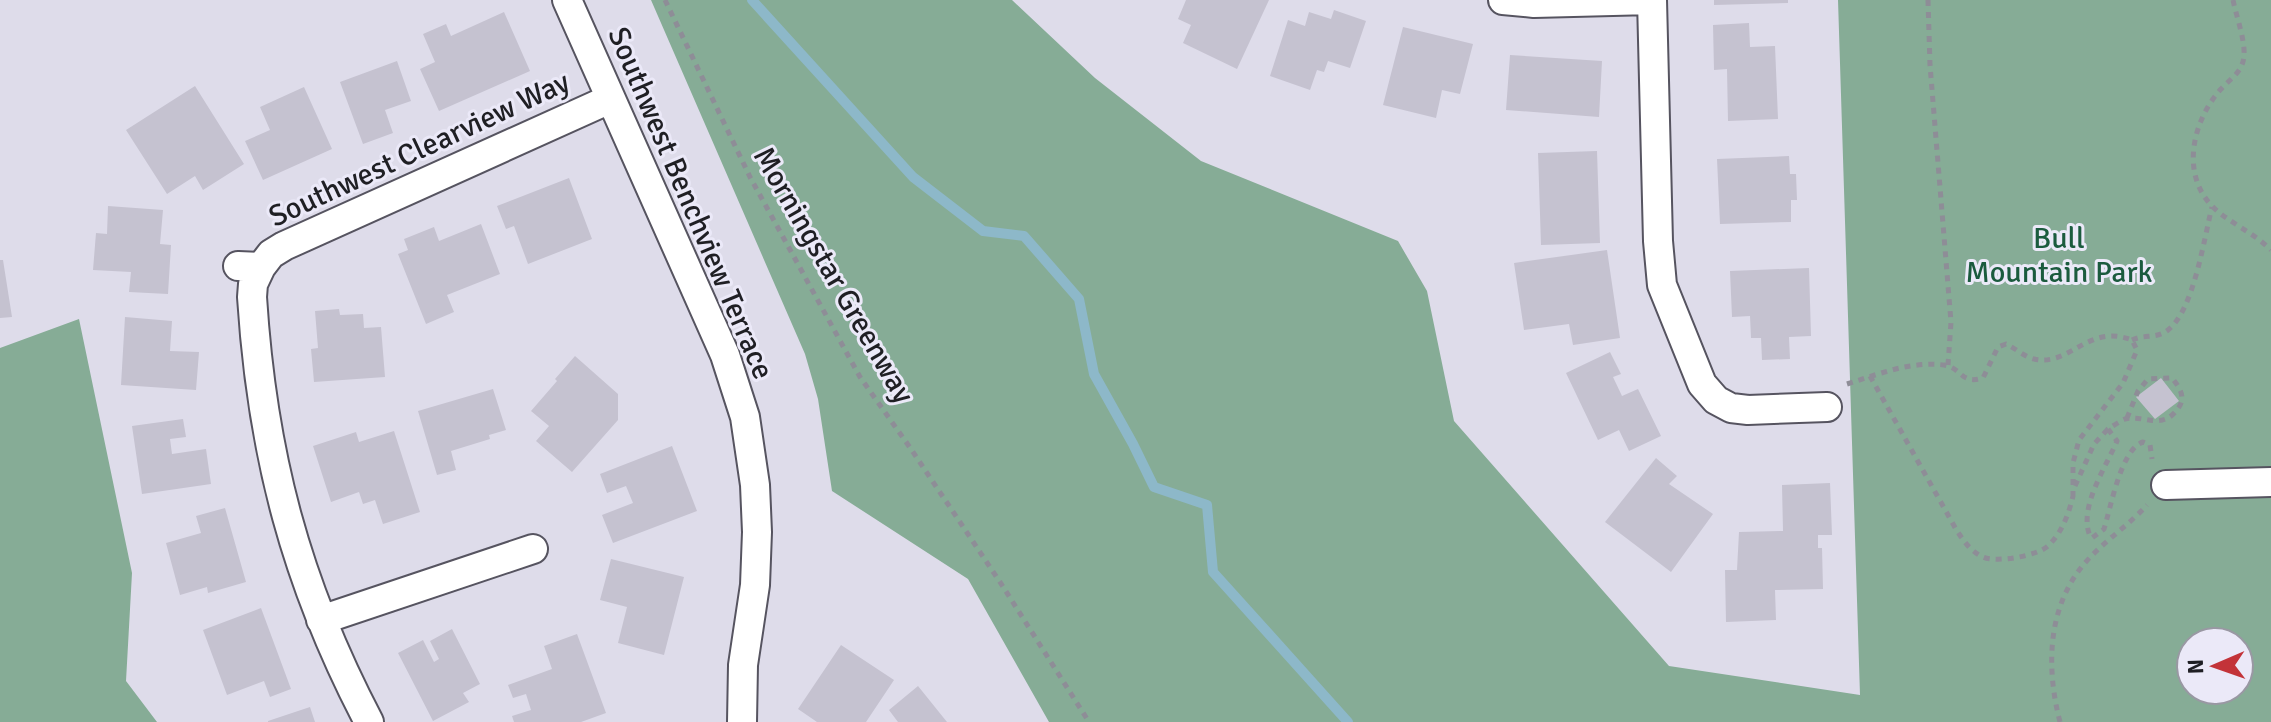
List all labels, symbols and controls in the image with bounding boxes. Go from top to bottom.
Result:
street label: Southwest Benchview Terrace [600,22,782,385]
street label: Southwest Clearview Way [263,63,576,236]
street label: Morningstar Greenway [745,140,922,410]
park label: Bull Mountain Park [1965,220,2153,291]
north arrow [2175,626,2255,706]
text: N [2182,659,2209,675]

